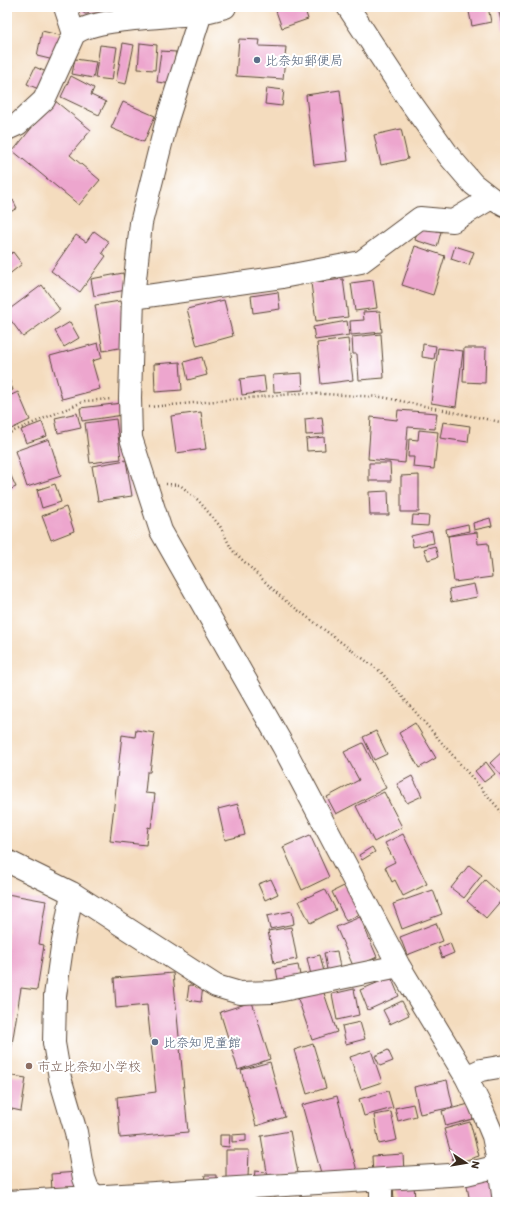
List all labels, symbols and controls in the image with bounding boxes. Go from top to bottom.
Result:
place label: 比奈知郵便局 [265,53,343,68]
marker: 比奈知郵便局 [252,55,262,65]
place label: 比奈知児童館 [163,1035,241,1050]
marker: 比奈知児童館 [150,1037,160,1047]
place label: 市立比奈知小学校 [37,1059,141,1074]
marker: 市立比奈知小学校 [24,1061,34,1071]
north arrow [446,1143,486,1183]
text: N [468,1160,482,1170]

